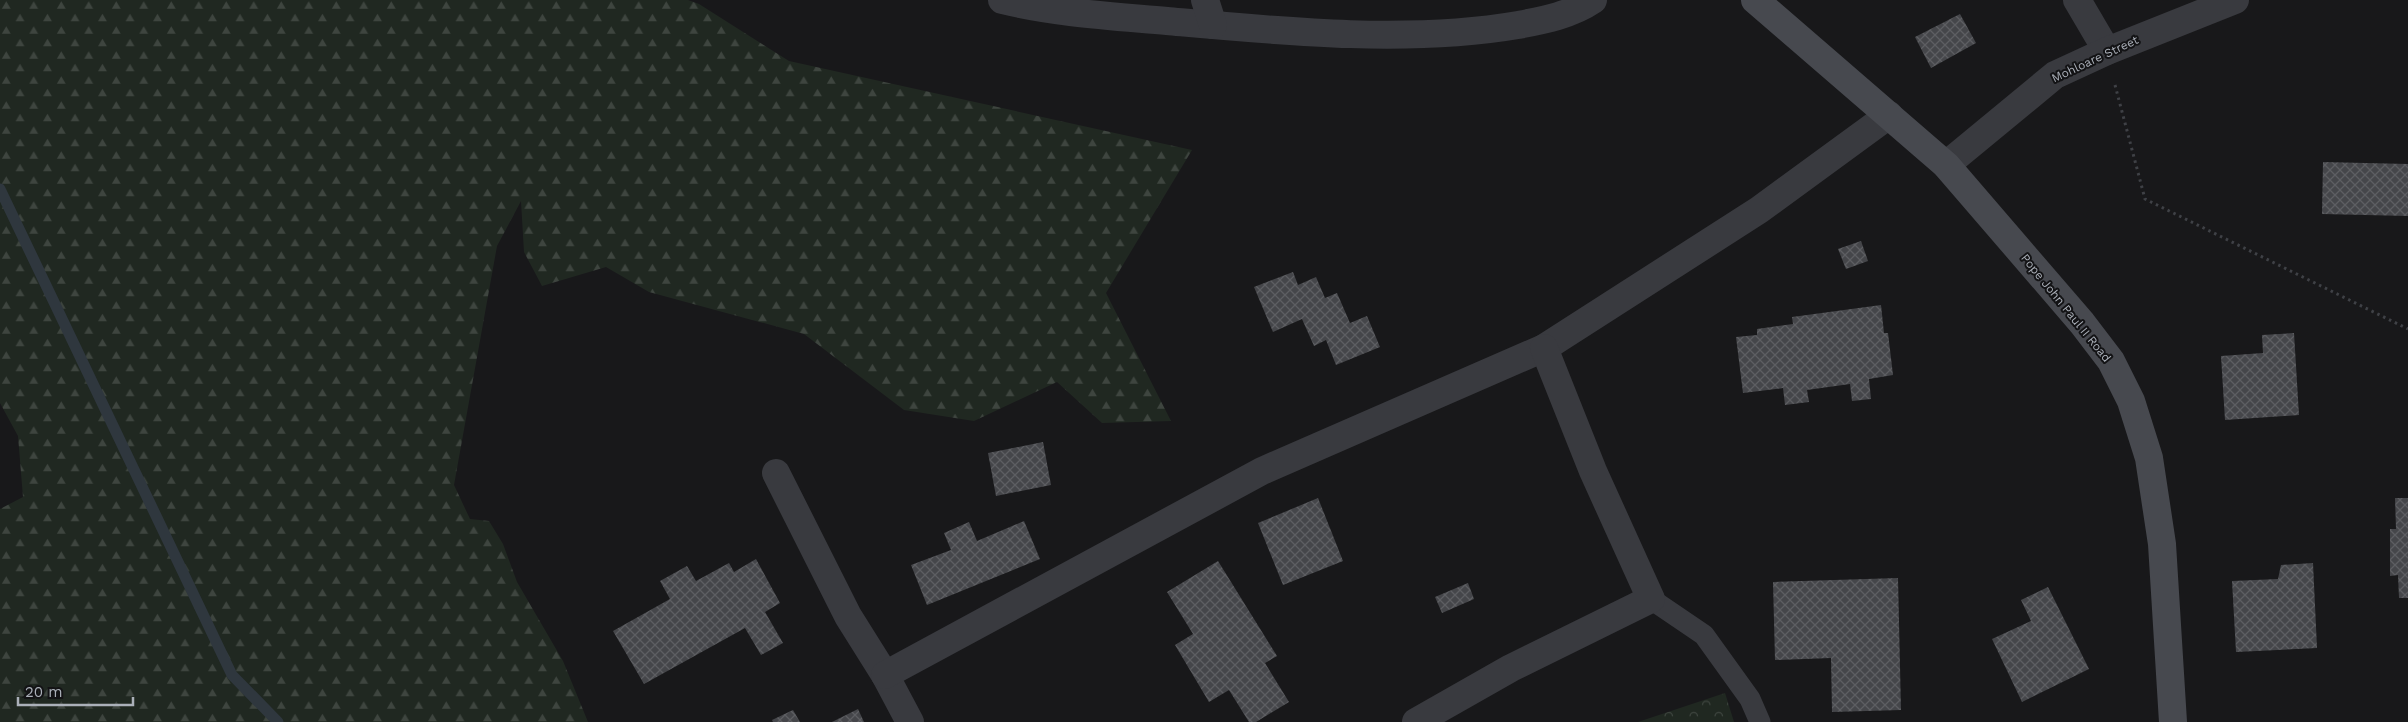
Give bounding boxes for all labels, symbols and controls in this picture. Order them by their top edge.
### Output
street label: Mohloare Street [2049,33,2141,85]
street label: Pope John Paul II Road [2018,251,2114,365]
scale bar [18,674,132,706]
text: 20 m [25,683,63,701]

